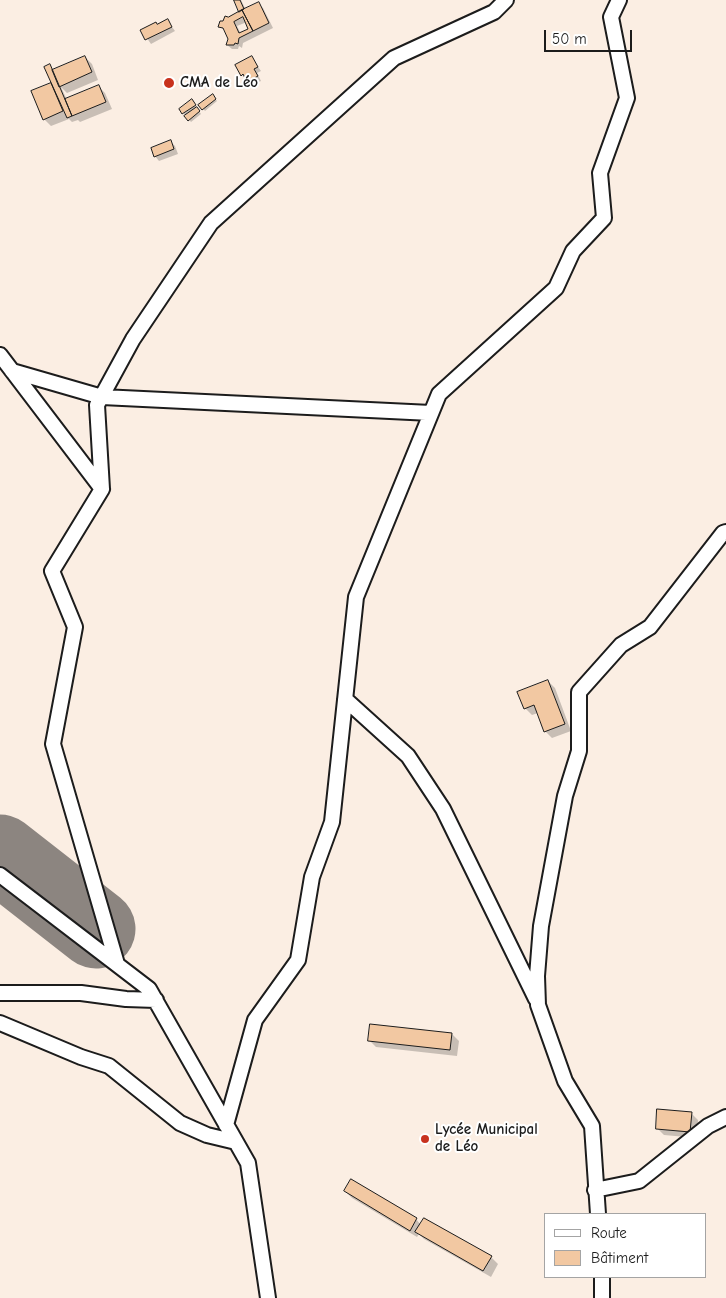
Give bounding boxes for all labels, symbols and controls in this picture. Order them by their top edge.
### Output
scale bar [546,20,634,52]
text: 50 m [552,30,587,48]
place label: CMA de Léo [180,74,258,92]
marker: CMA de Léo [162,76,176,90]
place label: Lycée Municipal de Léo [435,1121,538,1156]
marker: Lycée Municipal de Léo [419,1133,431,1145]
legend [544,1213,706,1278]
text: Route [591,1224,627,1242]
text: Bâtiment [591,1249,648,1267]

